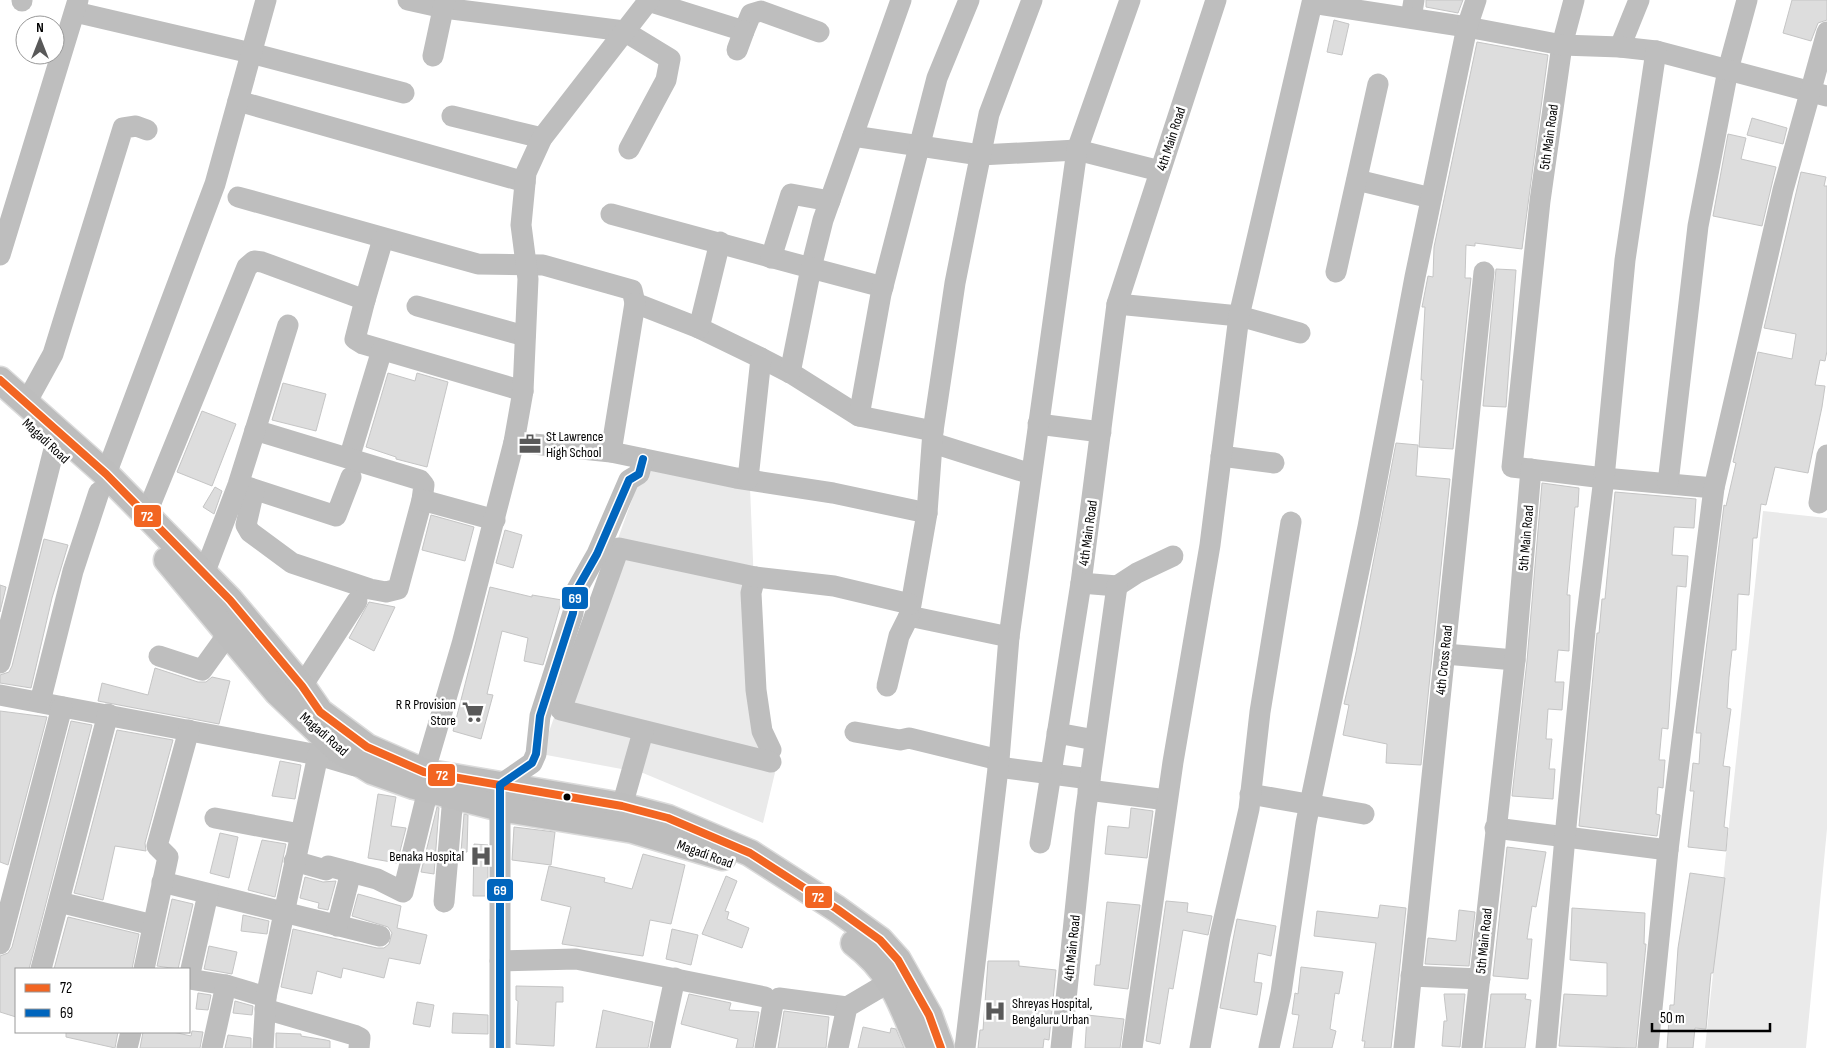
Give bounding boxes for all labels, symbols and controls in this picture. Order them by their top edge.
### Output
north arrow [15,15,65,65]
text: N [36,19,44,36]
street label: 5th Main Road [1536,103,1562,171]
street label: 4th Main Road [1153,105,1189,173]
street label: Magadi Road [19,415,73,467]
place label: St Lawrence High School [546,428,603,461]
office icon: St Lawrence High School [517,431,543,457]
street label: 4th Main Road [1075,499,1101,567]
line badge: 72 [133,504,162,528]
street label: 5th Main Road [1515,504,1537,572]
text: 72 [141,508,153,525]
line badge: 69 [561,586,589,610]
text: 69 [568,590,582,607]
street label: 4th Cross Road [1432,624,1456,696]
place label: R R Provision Store [396,696,456,729]
supermarket icon: R R Provision Store [460,699,486,725]
street label: Magadi Road [296,708,352,760]
line badge: 72 [427,763,456,787]
text: 72 [436,767,448,784]
unlabelled marker [562,792,572,802]
street label: Magadi Road [675,836,736,872]
hospital icon: Benaka Hospital [468,843,494,869]
place label: Benaka Hospital [389,848,464,865]
line badge: 69 [486,878,514,902]
text: 69 [493,882,507,899]
line badge: 72 [804,885,833,909]
text: 72 [812,889,824,906]
street label: 5th Main Road [1472,907,1496,975]
street label: 4th Main Road [1060,914,1084,982]
legend [15,968,190,1033]
text: 72 [60,979,72,998]
place label: Shreyas Hospital, Bengaluru Urban [1012,995,1093,1028]
hospital icon: Shreyas Hospital, Bengaluru Urban [982,998,1008,1024]
scale bar [1652,1000,1770,1032]
text: 69 [60,1004,73,1023]
text: 50 m [1660,1009,1685,1028]

